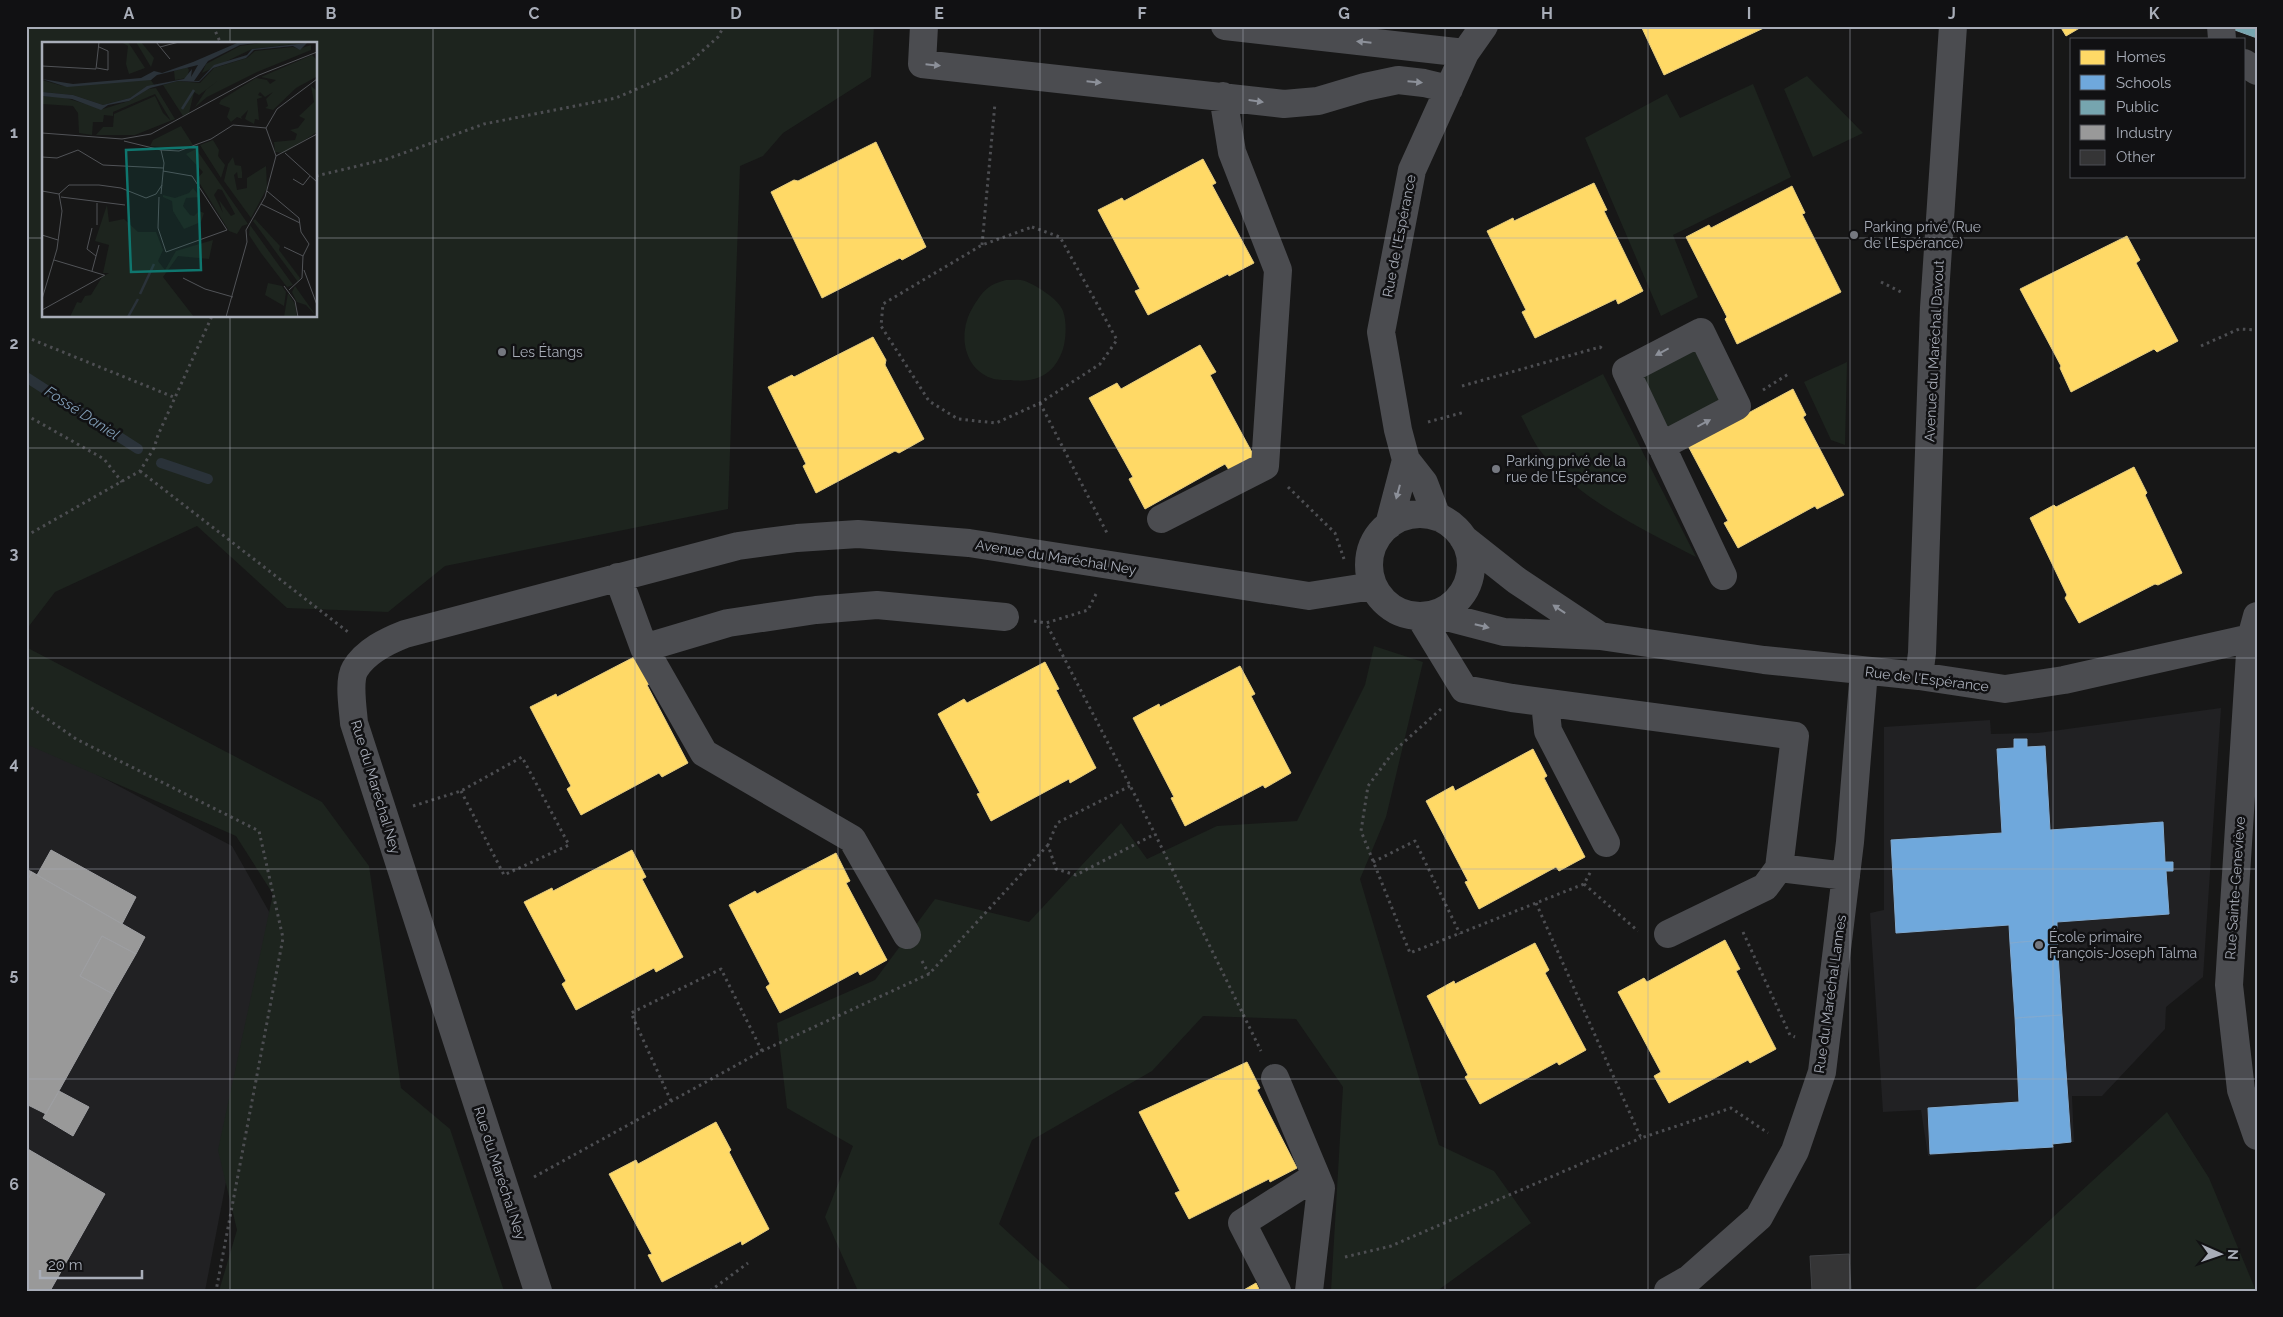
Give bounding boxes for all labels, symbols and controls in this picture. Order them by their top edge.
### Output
text: A [124,4,135,23]
text: B [326,4,337,23]
text: C [529,4,540,23]
text: D [730,4,742,23]
text: E [934,4,944,23]
text: F [1137,4,1147,23]
text: G [1338,4,1350,23]
text: H [1541,4,1553,23]
text: I [1747,4,1751,23]
text: J [1948,4,1956,23]
text: K [2149,4,2160,23]
one-way arrow [1356,38,1372,46]
legend [2070,38,2246,178]
inset map [42,42,318,318]
text: Homes [2116,48,2166,66]
one-way arrow [925,61,941,69]
text: Schools [2116,74,2171,92]
one-way arrow [1087,78,1103,86]
one-way arrow [1407,78,1423,86]
one-way arrow [1248,97,1264,105]
text: Public [2116,98,2159,116]
text: 1 [10,123,18,142]
text: Industry [2116,124,2172,142]
text: Other [2116,148,2156,166]
street label: Rue de l'Espérance [1379,173,1419,299]
place label: Parking privé (Rue de l'Espérance) [1864,219,1981,251]
marker: Parking privé (Rue de l'Espérance) [1848,229,1860,241]
street label: Avenue du Maréchal Davout [1921,259,1947,442]
text: 2 [9,334,19,353]
place label: Les Étangs [512,343,583,360]
marker: Les Étangs [496,346,508,358]
one-way arrow [1655,348,1670,356]
water label: Fossé Daniel [41,382,123,444]
one-way arrow [1697,419,1712,427]
place label: Parking privé de la rue de l'Espérance [1506,453,1627,485]
marker: Parking privé de la rue de l'Espérance [1490,463,1502,475]
one-way arrow [1394,485,1402,500]
street label: Avenue du Maréchal Ney [974,536,1138,578]
text: 3 [10,544,19,563]
one-way arrow [1553,604,1566,614]
one-way arrow [1475,622,1490,630]
street label: Rue de l'Espérance [1864,663,1990,695]
street label: Rue du Maréchal Ney [348,718,404,856]
text: 4 [9,754,19,773]
street label: Rue Sainte-Geneviève [2222,816,2248,960]
street label: Rue du Maréchal Lannes [1811,913,1849,1074]
place label: École primaire François-Joseph Talma [2049,928,2197,961]
marker: École primaire François-Joseph Talma [2033,939,2045,951]
text: 5 [10,965,19,984]
street label: Rue du Maréchal Ney [471,1104,529,1242]
text: 6 [9,1175,19,1194]
north arrow [2196,1230,2246,1280]
scale bar [40,1247,142,1279]
text: N [2225,1249,2241,1260]
text: 20 m [48,1256,83,1274]

